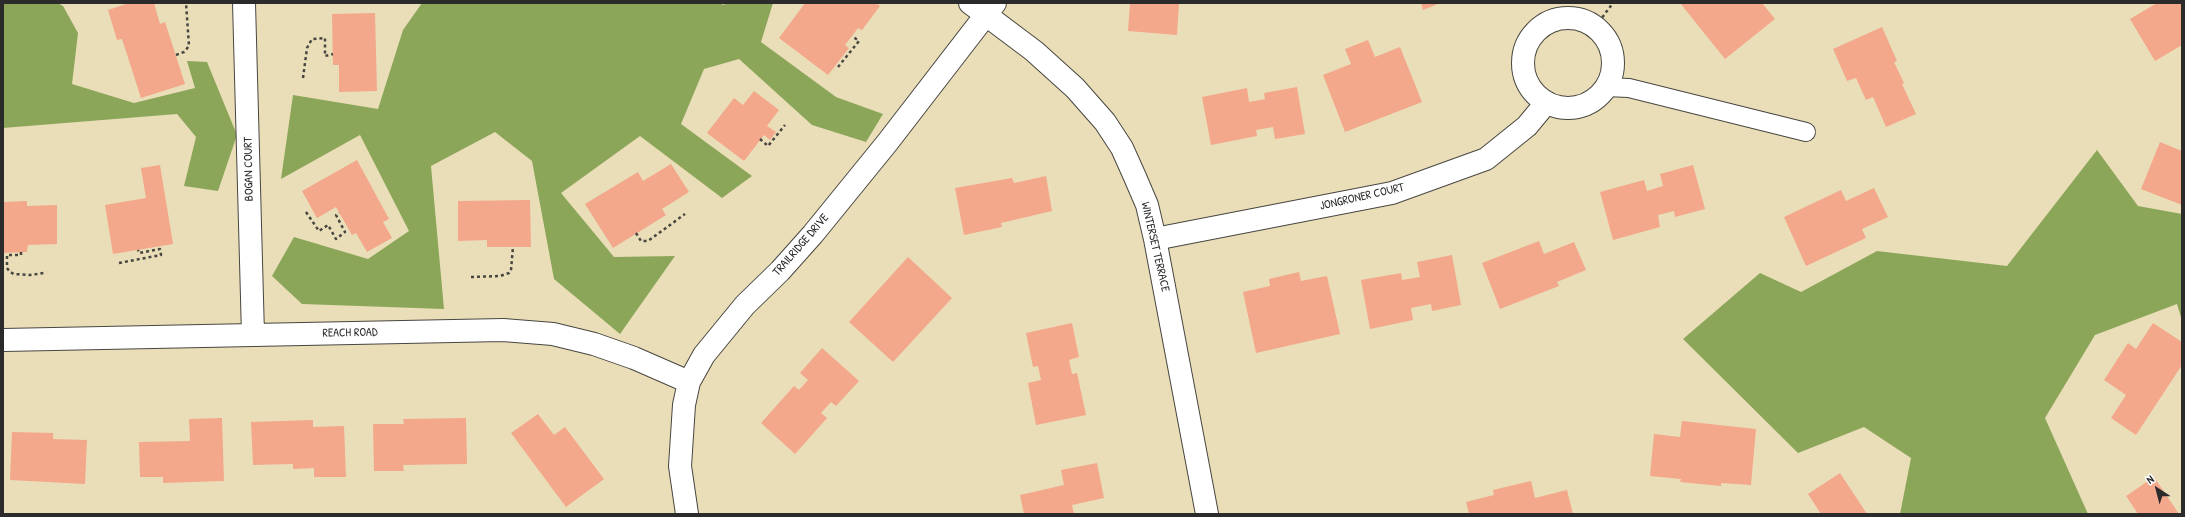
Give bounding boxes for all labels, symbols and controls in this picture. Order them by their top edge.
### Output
street label: BOGAN COURT [241,137,257,201]
street label: JONGRONER COURT [1318,180,1406,214]
street label: WINTERSET TERRACE [1138,201,1172,293]
street label: TRAILRIDGE DRIVE [770,211,832,279]
street label: REACH ROAD [322,325,378,341]
north arrow [2137,469,2177,509]
text: N [2143,472,2156,487]

